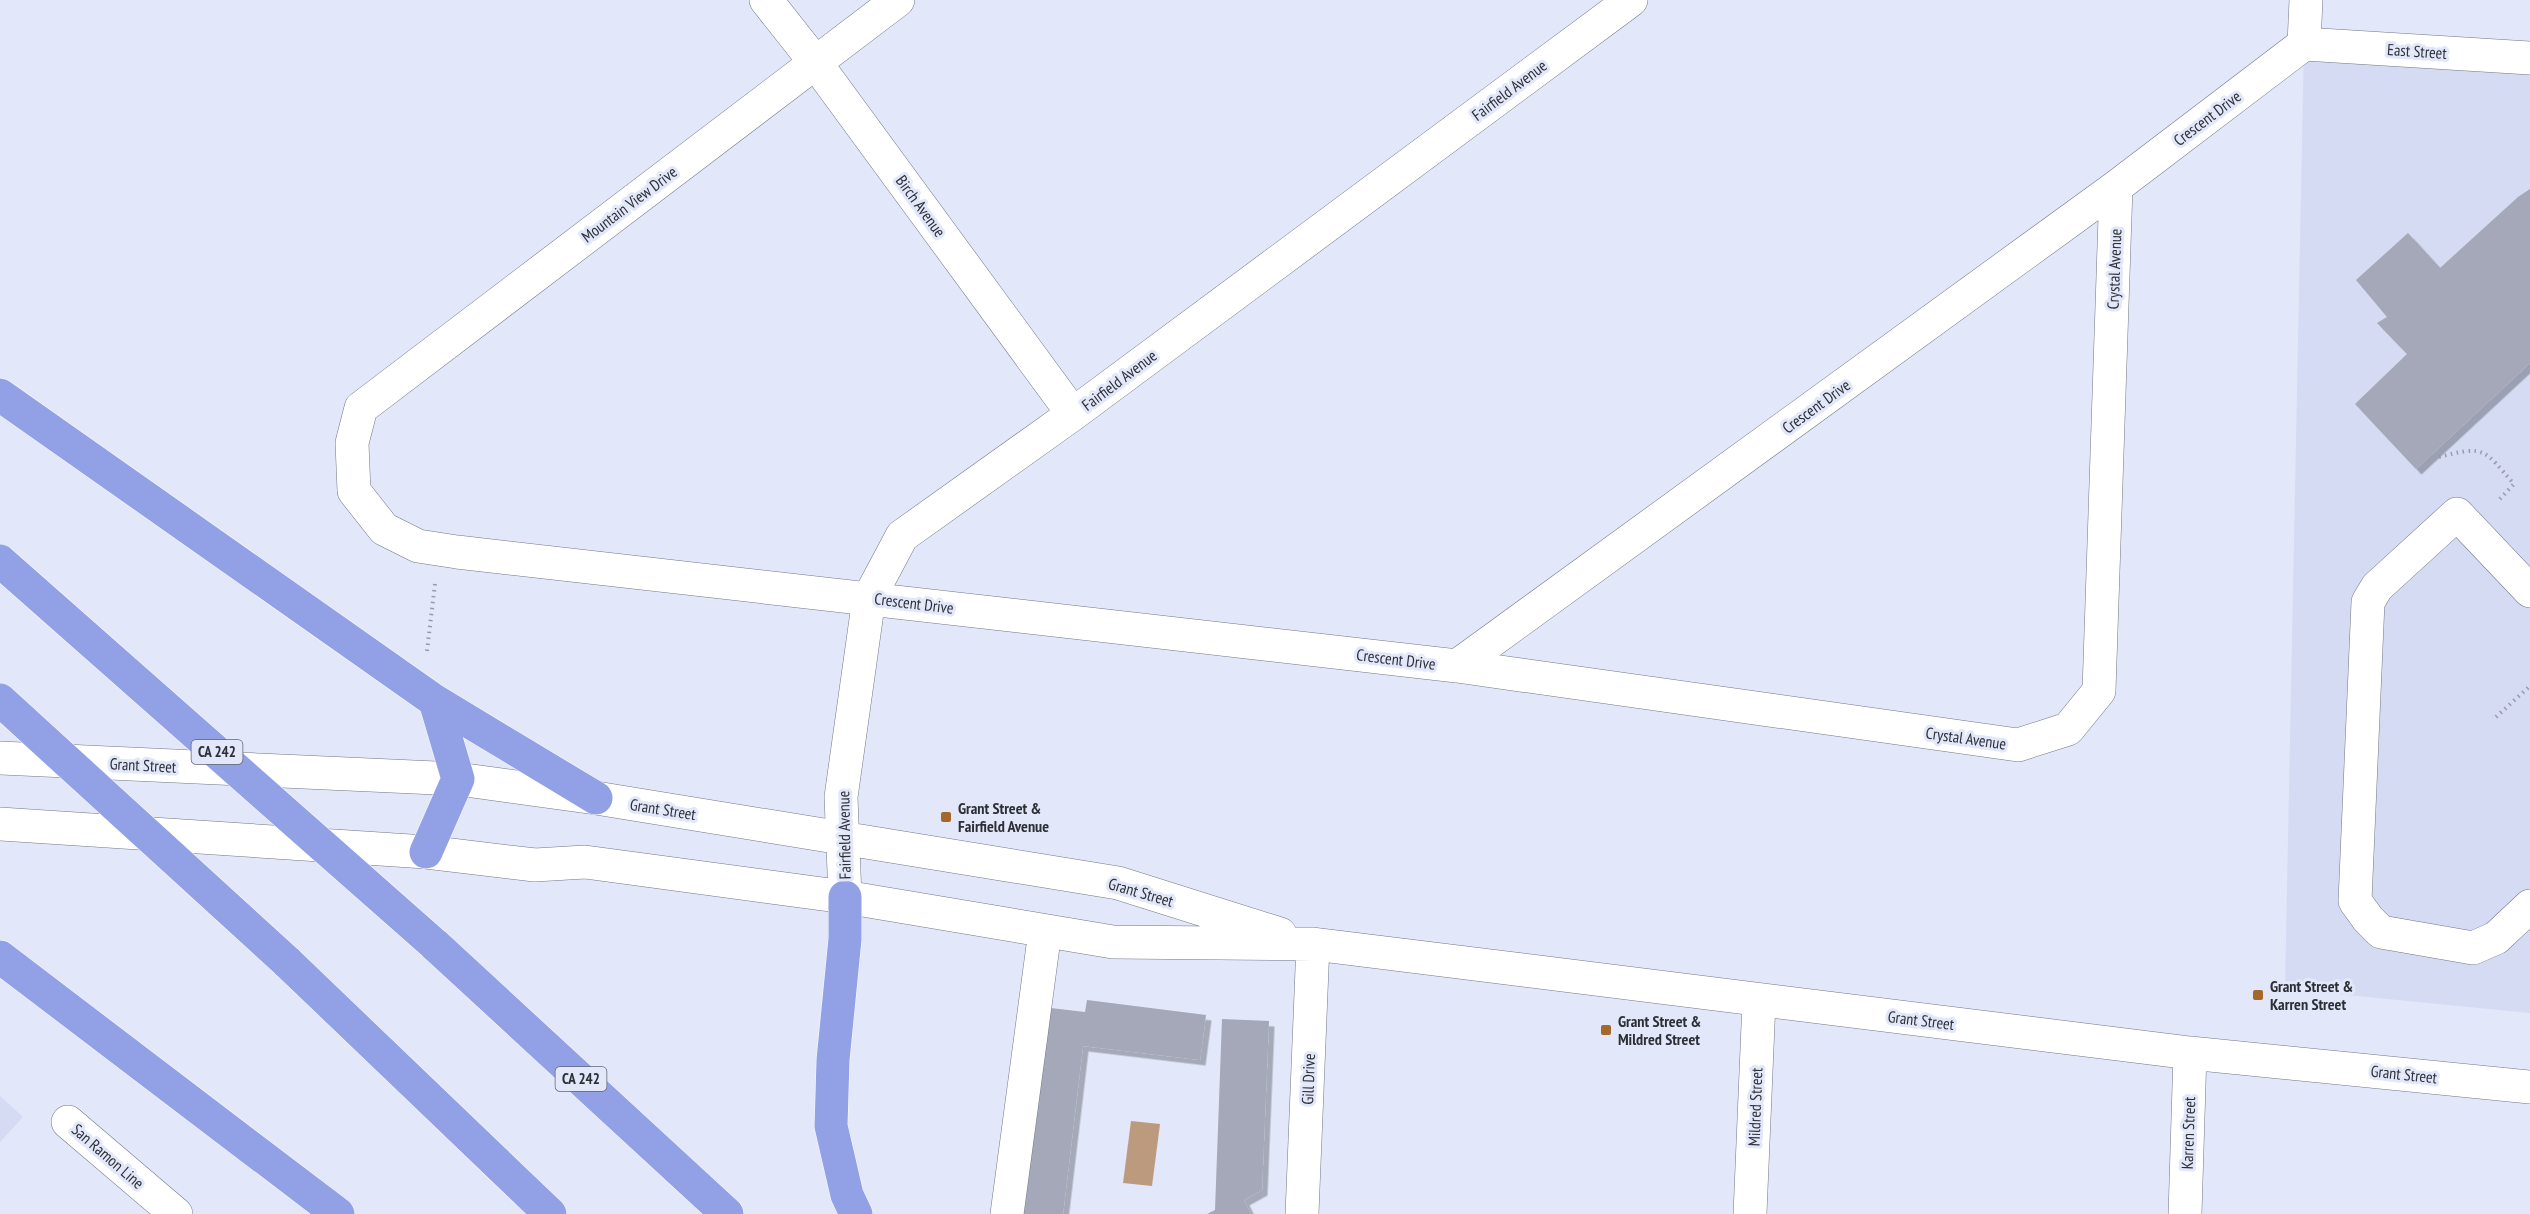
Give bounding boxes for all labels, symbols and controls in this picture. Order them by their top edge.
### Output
street label: East Street [2387,39,2448,63]
street label: Fairfield Avenue [1468,55,1550,125]
street label: Crescent Drive [2169,86,2245,150]
street label: Mountain View Drive [577,162,681,246]
street label: Birch Avenue [892,171,950,241]
street label: Crystal Avenue [2103,228,2125,310]
street label: Fairfield Avenue [1078,345,1160,415]
street label: Crescent Drive [1778,375,1854,437]
street label: Crescent Drive [873,588,955,618]
street label: Crescent Drive [1355,644,1437,674]
street label: Crystal Avenue [1925,722,2007,754]
road number: CA 242 [192,740,242,764]
street label: Grant Street [109,753,177,777]
street label: Fairfield Avenue [833,791,855,879]
street label: Grant Street [629,794,698,824]
place label: Grant Street & Fairfield Avenue [958,798,1049,836]
marker: Grant Street & Fairfield Avenue [939,810,953,824]
street label: Grant Street [1106,873,1176,911]
place label: Grant Street & Karren Street [2270,976,2353,1014]
marker: Grant Street & Karren Street [2251,988,2265,1002]
street label: Grant Street [1887,1006,1956,1034]
place label: Grant Street & Mildred Street [1618,1011,1701,1049]
marker: Grant Street & Mildred Street [1599,1023,1613,1037]
street label: Gill Drive [1297,1053,1319,1105]
street label: Grant Street [2370,1061,2439,1087]
road number: CA 242 [556,1067,606,1091]
street label: Mildred Street [1744,1067,1766,1147]
street label: Karren Street [2177,1096,2199,1170]
street label: San Ramon Line [68,1119,148,1193]

